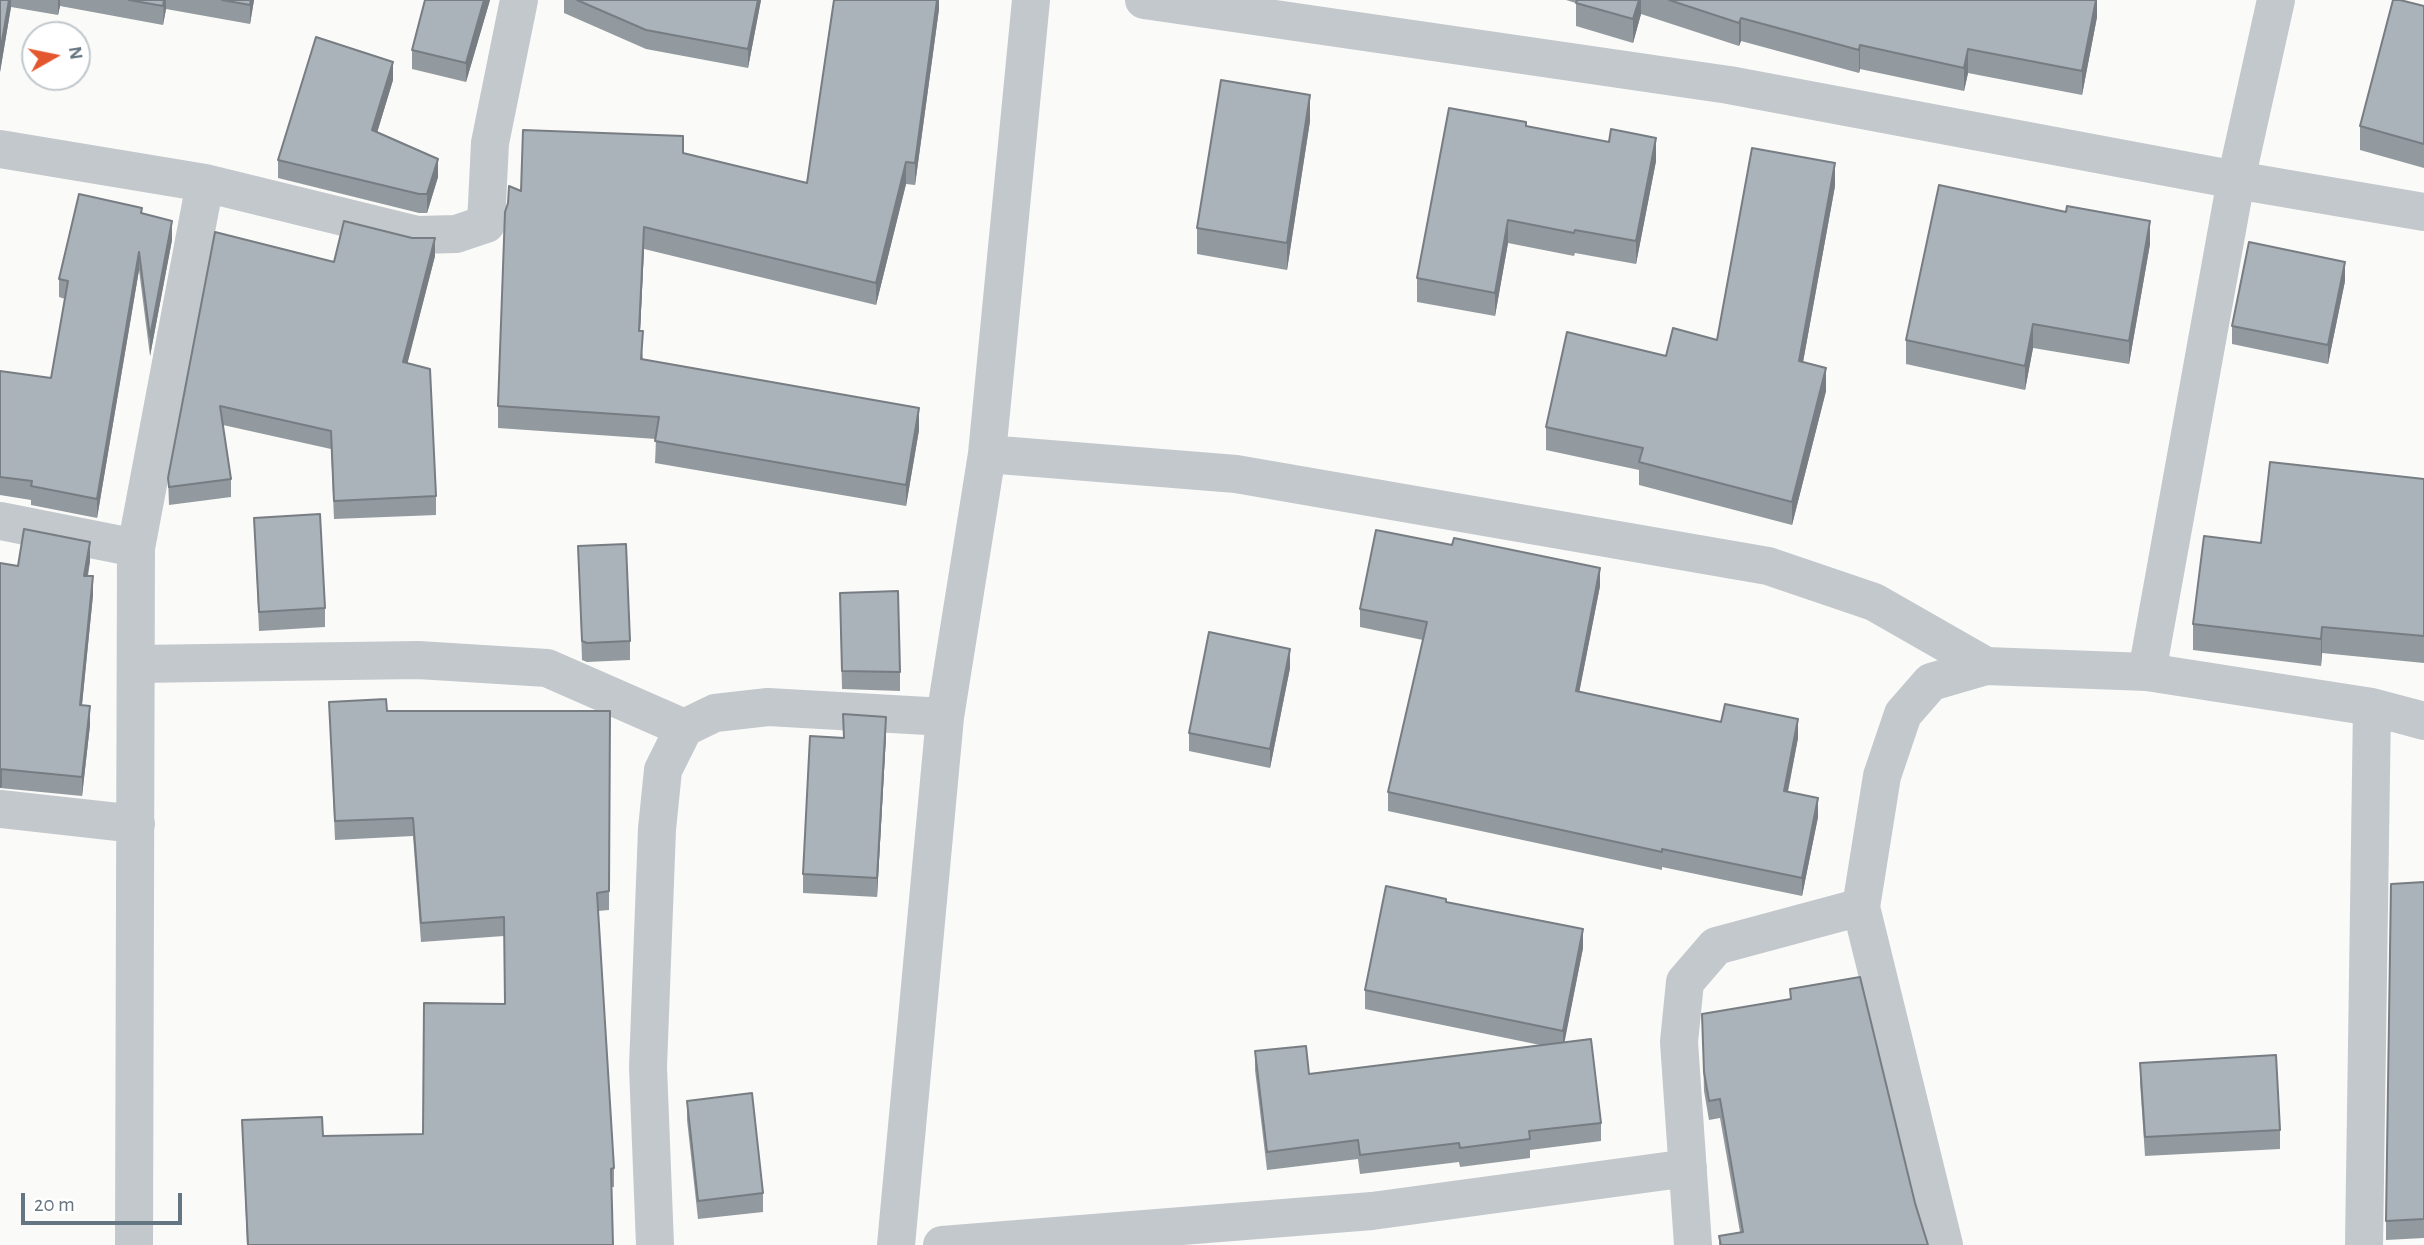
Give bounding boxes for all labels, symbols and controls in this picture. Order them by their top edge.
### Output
north arrow [21,21,91,91]
text: N [65,45,86,61]
scale bar [24,1178,186,1222]
text: 20 m [34,1194,75,1215]

